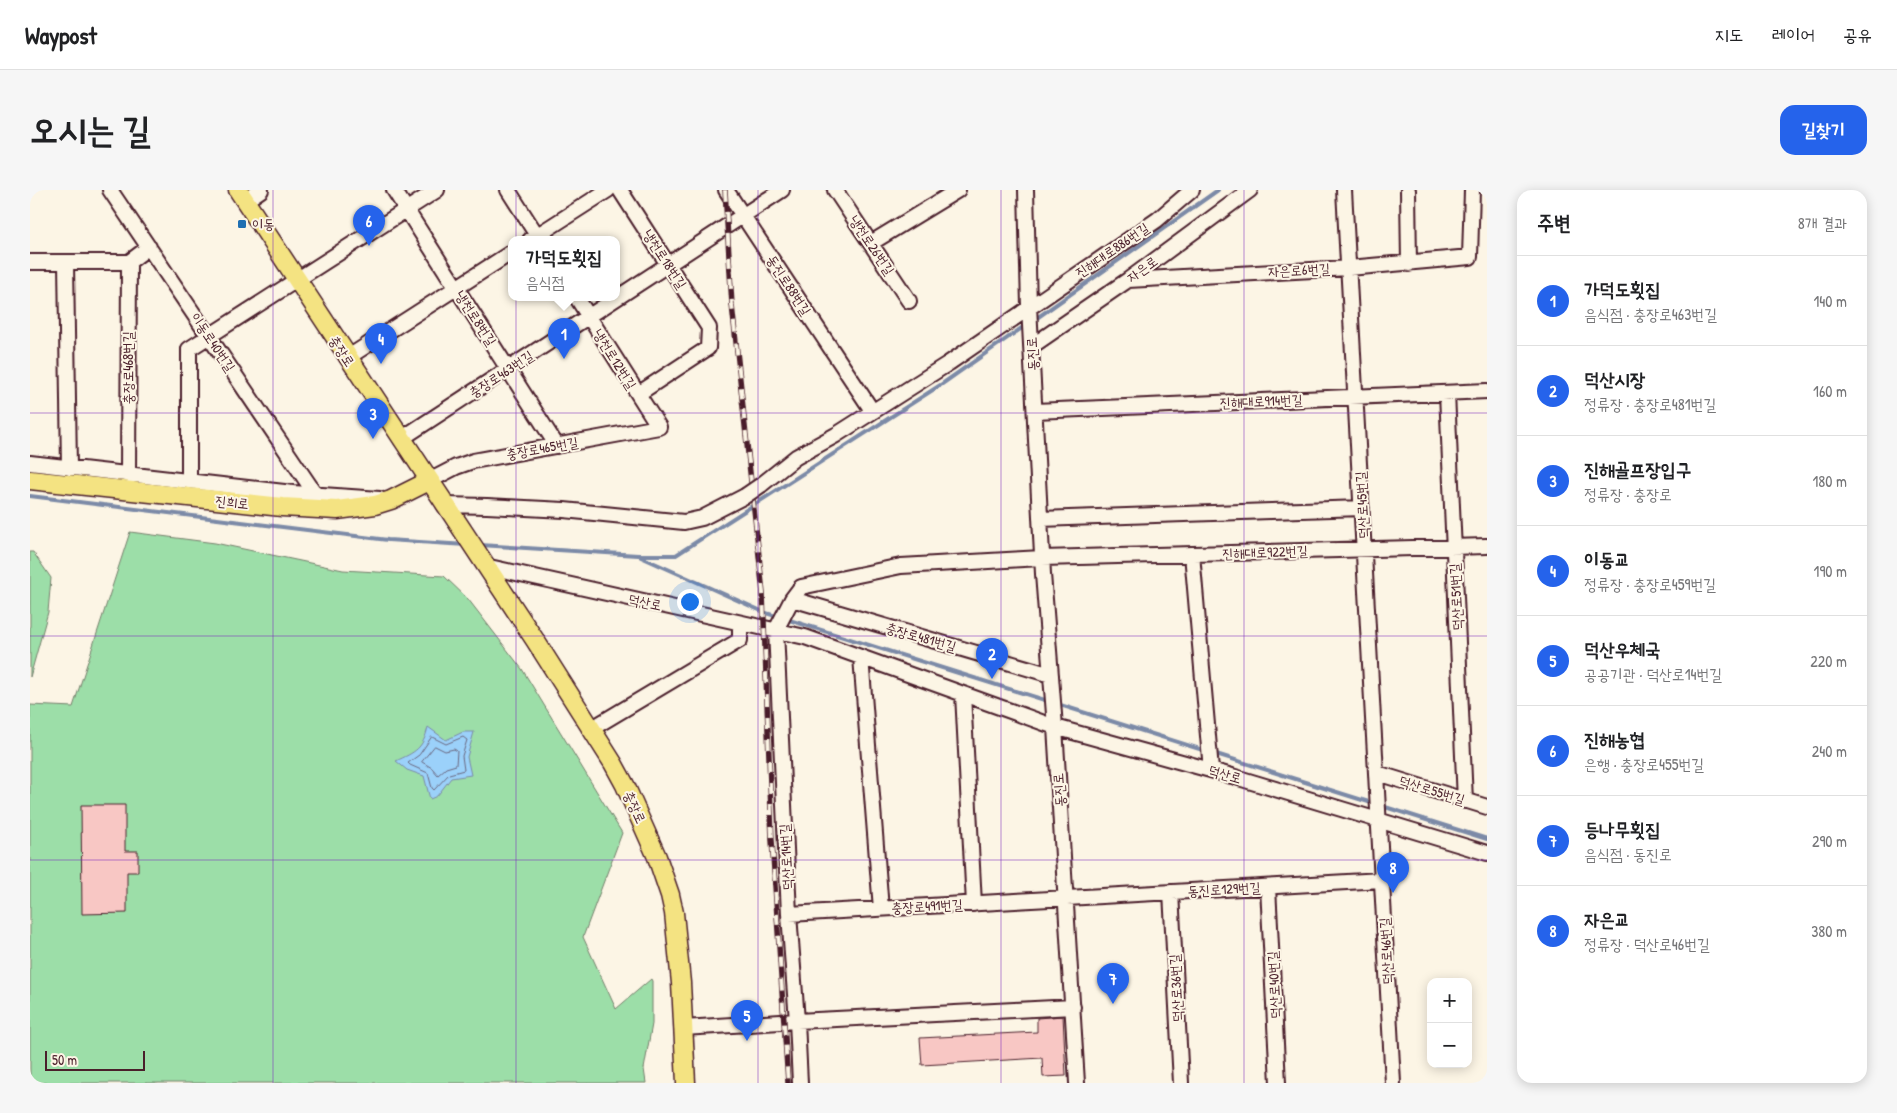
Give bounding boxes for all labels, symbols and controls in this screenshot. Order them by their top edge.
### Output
text: Waypost [25,19,97,51]
text: 지도 [1715,22,1744,47]
text: 레이어 [1772,22,1815,47]
text: 공유 [1843,22,1872,47]
button: 길찾기 [1780,105,1867,155]
text: 오시는 길 [30,106,151,153]
pin: 6 [353,205,385,246]
text: 주변 [1537,208,1571,237]
street label: 냉천로26번길 [845,211,900,279]
text: 8개 결과 [1798,212,1847,234]
place label: 이동 [252,214,275,233]
street label: 진해대로886번길 [1071,217,1153,281]
marker: 이동 [236,218,248,230]
street label: 냉천로18번길 [639,225,692,293]
popup [508,236,620,301]
text: 가덕도횟집 [526,244,602,270]
street label: 동진로88번길 [763,251,816,319]
street label: 자은로 [1122,251,1161,286]
street label: 자은로6번길 [1268,258,1331,281]
text: 음식점 [526,271,564,293]
text: 가덕도횟집 [1584,276,1660,302]
street label: 냉천로8번길 [451,286,502,350]
text: 1 [1550,290,1556,312]
text: 140 m [1813,290,1847,312]
text: 음식점 · 충장로463번길 [1584,303,1717,325]
street label: 이동로40번길 [187,308,241,376]
pin: 1 [548,318,580,359]
pin: 4 [365,323,397,364]
street label: 냉천로12번길 [589,325,642,393]
street label: 충장로468번길 [118,331,137,405]
street label: 충장로 [325,331,360,370]
street label: 동진로 [1021,337,1042,371]
street label: 충장로463번길 [465,345,537,402]
text: 덕산시장 [1584,366,1645,392]
text: 2 [1549,380,1557,402]
text: 160 m [1813,380,1847,402]
street label: 진해대로914번길 [1219,390,1304,411]
text: 정류장 · 충장로481번길 [1584,393,1716,415]
pin: 3 [357,398,389,439]
street label: 충장로465번길 [504,432,580,463]
text: 진해골프장입구 [1584,456,1691,482]
street label: 덕산로45번길 [1350,470,1373,539]
text: 3 [1549,470,1557,492]
text: 180 m [1813,470,1847,492]
text: 정류장 · 충장로 [1584,483,1672,505]
street label: 진희로 [214,490,250,513]
street label: 진해대로922번길 [1222,540,1309,562]
text: 이동교 [1584,546,1630,572]
text: 4 [1550,560,1556,582]
text: 190 m [1814,560,1847,582]
street label: 덕산로51번길 [1444,562,1467,631]
text: 정류장 · 충장로459번길 [1584,573,1716,595]
street label: 덕산로 [627,589,664,614]
your location [677,589,703,615]
street label: 충장로481번길 [884,617,959,656]
text: 덕산우체국 [1584,636,1660,662]
pin: 2 [976,638,1008,679]
text: 5 [1550,650,1556,672]
text: 220 m [1810,650,1847,672]
text: 공공기관 · 덕산로14번길 [1584,663,1722,685]
text: 진해농협 [1584,726,1645,752]
text: 6 [1550,740,1556,762]
text: 240 m [1812,740,1847,762]
text: 은행 · 충장로455번길 [1584,753,1704,775]
street label: 덕산로 [1206,760,1244,787]
street label: 덕산로55번길 [1397,770,1468,809]
street label: 동진로 [1048,773,1069,808]
street label: 충장로 [620,787,651,826]
text: 등나무횟집 [1584,816,1660,842]
street label: 덕산로14번길 [774,823,797,891]
text: 7 [1549,830,1557,852]
text: 290 m [1812,830,1847,852]
text: 음식점 · 동진로 [1584,843,1672,865]
pin: 8 [1377,852,1409,893]
street label: 동진로129번길 [1187,877,1262,900]
street label: 충장로491번길 [891,894,964,917]
text: 자은교 [1584,906,1630,932]
street label: 덕산로46번길 [1374,916,1397,985]
text: 8 [1550,920,1556,942]
text: 380 m [1811,920,1847,942]
text: 정류장 · 덕산로46번길 [1584,933,1710,955]
street label: 덕산로40번길 [1262,950,1285,1019]
street label: 덕산로36번길 [1164,953,1187,1023]
pin: 7 [1097,963,1129,1004]
map controls [1427,978,1472,1068]
button: + [1427,978,1472,1023]
pin: 5 [731,1000,763,1041]
button: − [1427,1023,1472,1068]
scale bar [45,1048,145,1071]
text: 50 m [52,1050,77,1069]

